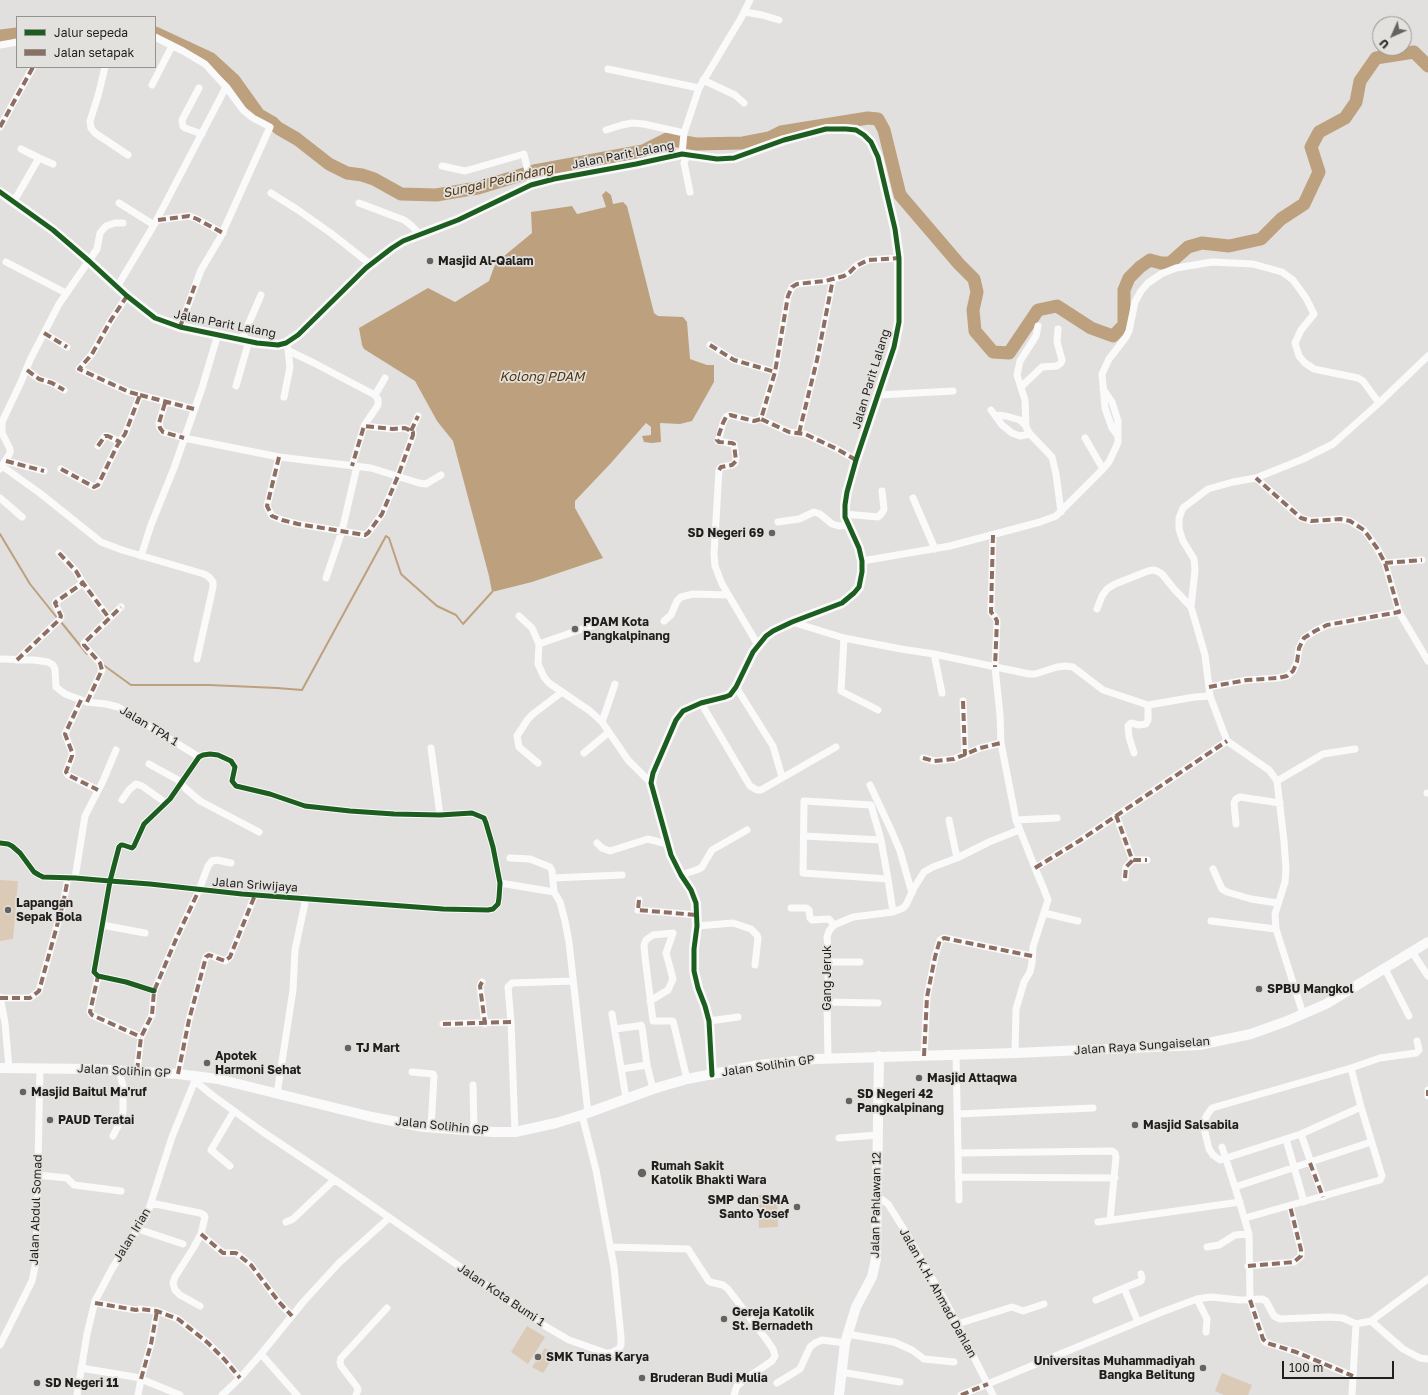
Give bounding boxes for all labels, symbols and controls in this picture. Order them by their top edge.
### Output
legend [16,16,156,68]
north arrow [1372,16,1412,56]
text: Jalur sepeda [54,25,128,40]
text: U [1376,37,1391,52]
text: Jalan setapak [54,45,134,60]
street label: Jalan Parit Lalang [571,138,675,172]
water label: Sungai Pedindang [441,161,555,201]
place label: Masjid Al-Qalam [438,254,534,268]
marker: Masjid Al-Qalam [425,256,435,266]
street label: Jalan Parit Lalang [173,307,277,341]
street label: Jalan Parit Lalang [849,327,893,431]
water label: Kolong PDAM [500,369,584,385]
place label: SD Negeri 69 [688,526,764,540]
marker: SD Negeri 69 [767,528,777,538]
place label: PDAM Kota Pangkalpinang [583,615,670,643]
marker: PDAM Kota Pangkalpinang [570,624,580,634]
street label: Jalan TPA 1 [117,703,181,749]
street label: Jalan Sriwijaya [212,875,298,895]
place label: Lapangan Sepak Bola [16,896,82,924]
marker: Lapangan Sepak Bola [3,905,13,915]
street label: Gang Jeruk [820,945,834,1011]
place label: SPBU Mangkol [1267,982,1354,996]
marker: SPBU Mangkol [1254,984,1264,994]
street label: Jalan Raya Sungaiselan [1074,1034,1210,1058]
place label: TJ Mart [356,1041,400,1055]
marker: TJ Mart [343,1043,353,1053]
place label: Apotek Harmoni Sehat [215,1049,301,1077]
street label: Jalan Solihin GP [721,1052,815,1080]
marker: Apotek Harmoni Sehat [202,1058,212,1068]
street label: Jalan Solihin GP [77,1061,171,1081]
place label: Masjid Attaqwa [927,1071,1017,1085]
marker: Masjid Attaqwa [914,1073,924,1083]
place label: Masjid Baitul Ma'ruf [31,1085,147,1099]
marker: Masjid Baitul Ma'ruf [18,1087,28,1097]
place label: SD Negeri 42 Pangkalpinang [857,1087,944,1115]
marker: SD Negeri 42 Pangkalpinang [844,1096,854,1106]
place label: PAUD Teratai [58,1113,134,1127]
street label: Jalan Solihin GP [395,1114,489,1138]
marker: PAUD Teratai [45,1115,55,1125]
place label: Masjid Salsabila [1143,1118,1239,1132]
marker: Masjid Salsabila [1130,1120,1140,1130]
street label: Jalan Pahlawan 12 [868,1152,884,1258]
street label: Jalan Abdul Somad [27,1154,45,1266]
place label: Rumah Sakit Katolik Bhakti Wara [651,1159,767,1187]
marker: Rumah Sakit Katolik Bhakti Wara [636,1167,648,1179]
place label: SMP dan SMA Santo Yosef [707,1193,789,1221]
marker: SMP dan SMA Santo Yosef [792,1202,802,1212]
street label: Jalan Irian [110,1205,154,1265]
street label: Jalan K.H. Ahmad Dahlan [896,1226,980,1360]
street label: Jalan Kota Bumi 1 [455,1260,547,1330]
place label: Gereja Katolik St. Bernadeth [732,1305,815,1333]
marker: Gereja Katolik St. Bernadeth [719,1314,729,1324]
place label: SMK Tunas Karya [546,1350,649,1364]
marker: SMK Tunas Karya [533,1352,543,1362]
scale bar [1284,1353,1396,1379]
place label: Universitas Muhammadiyah Bangka Belitung [1034,1354,1195,1382]
text: 100 m [1289,1360,1323,1375]
marker: Universitas Muhammadiyah Bangka Belitung [1198,1363,1208,1373]
place label: Bruderan Budi Mulia [650,1371,768,1385]
marker: Bruderan Budi Mulia [637,1373,647,1383]
place label: SD Negeri 11 [45,1376,119,1390]
marker: SD Negeri 11 [32,1378,42,1388]

